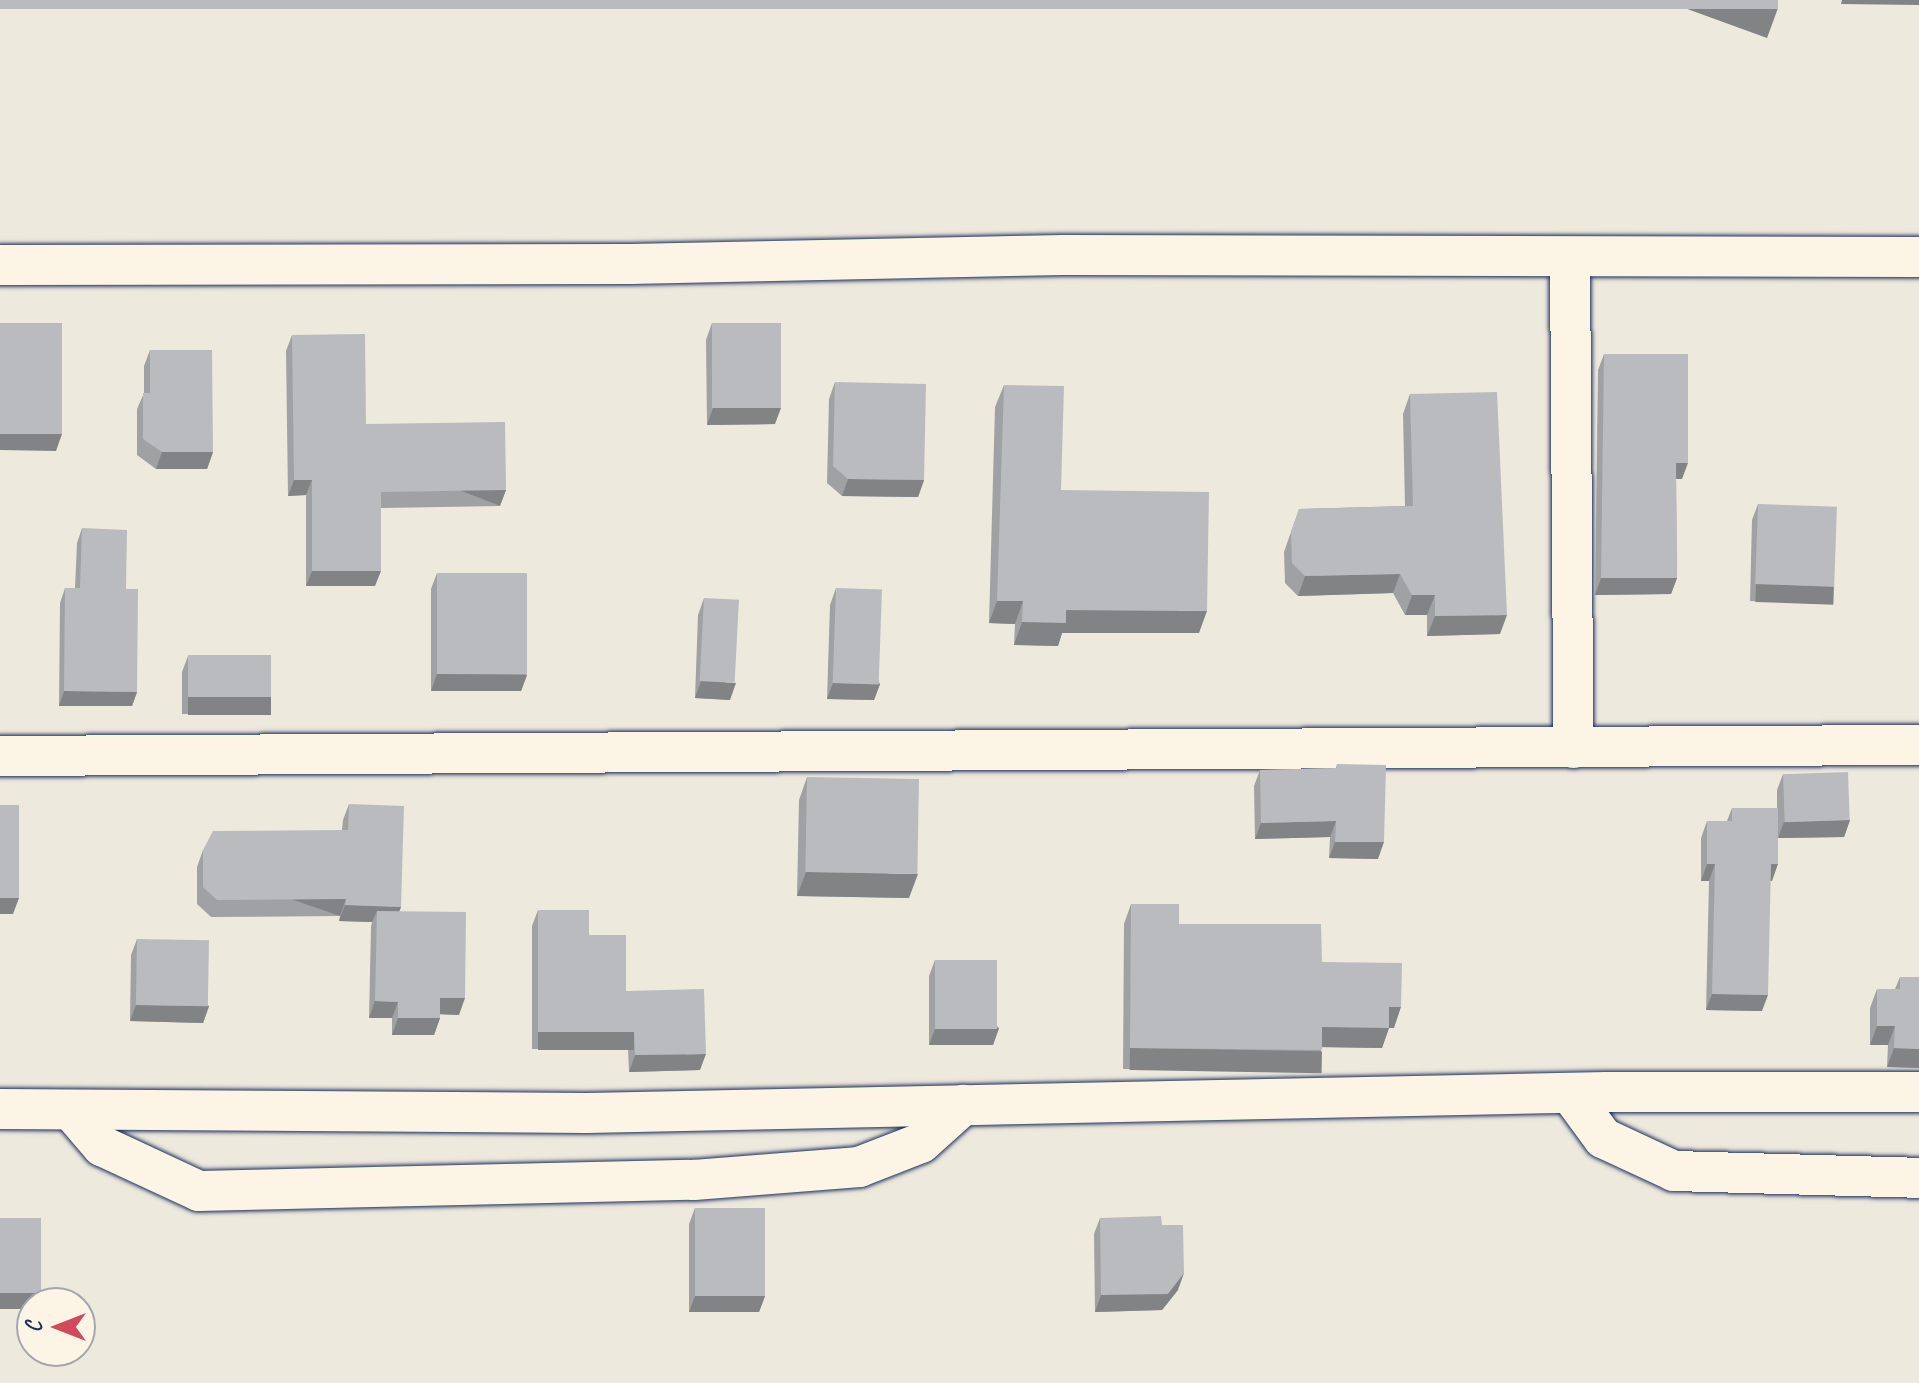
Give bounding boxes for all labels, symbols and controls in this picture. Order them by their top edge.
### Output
north arrow [16,1287,96,1367]
text: С [20,1322,48,1332]

